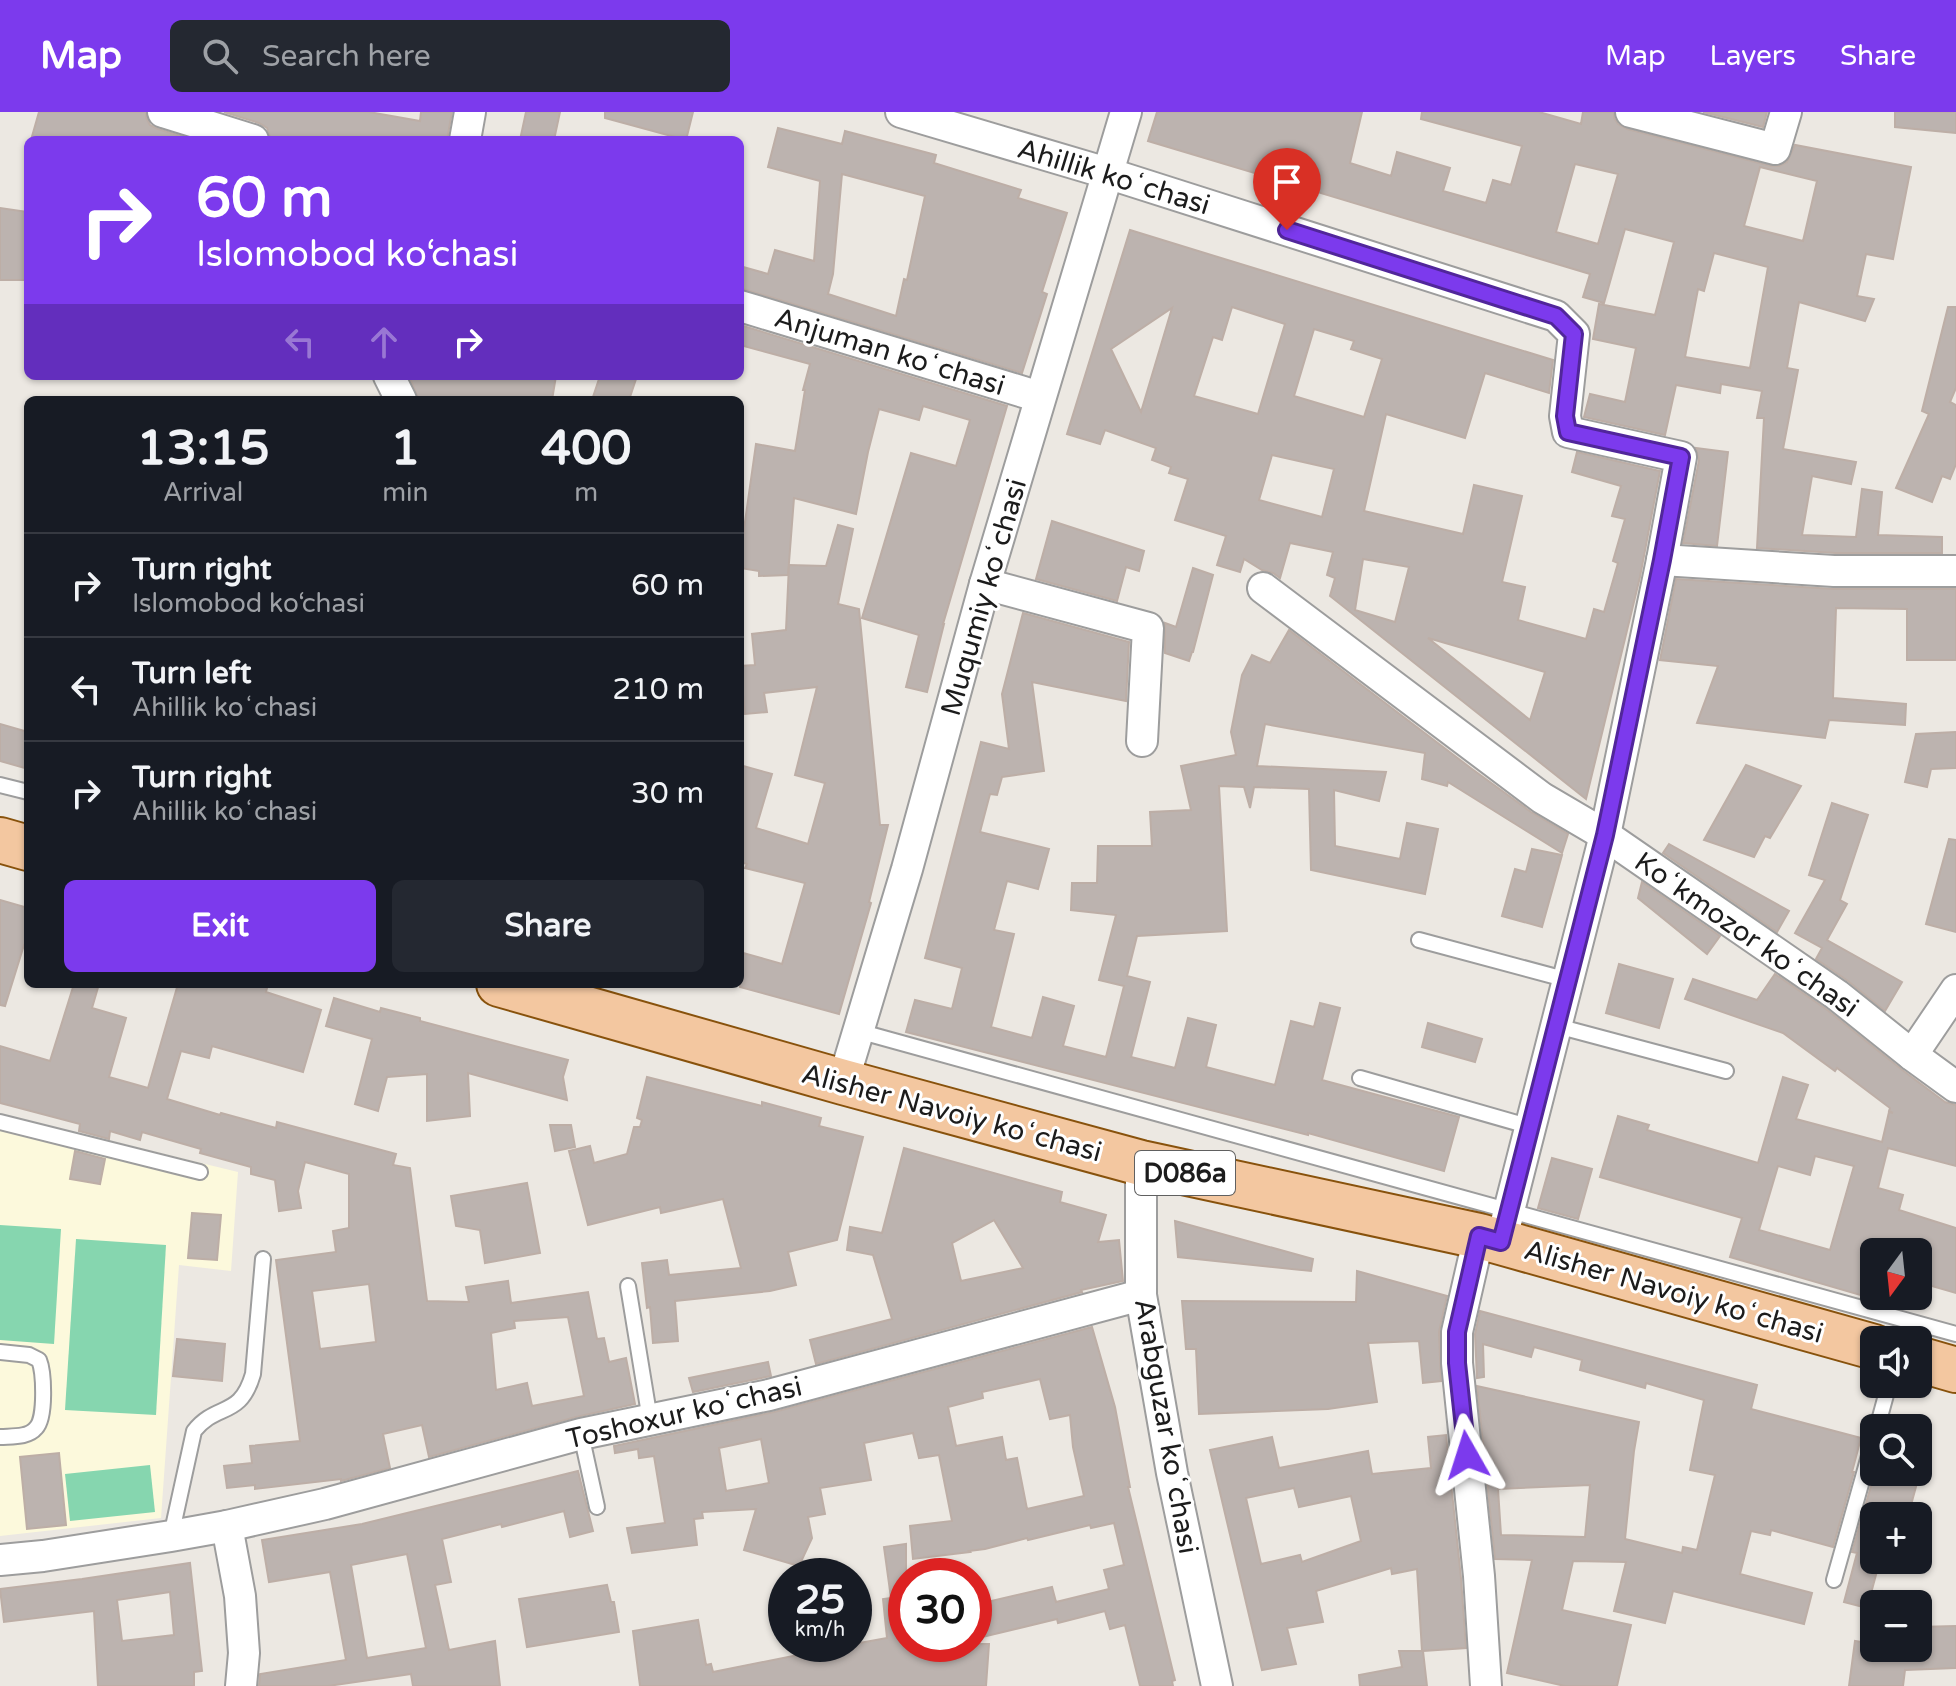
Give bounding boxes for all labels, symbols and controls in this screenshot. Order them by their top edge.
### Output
search box [170,20,730,92]
text: Map [40,33,122,79]
icon: search [198,34,242,78]
text: Search here [262,38,431,75]
text: Map [1605,39,1666,73]
text: Layers [1710,39,1796,73]
text: Share [1840,39,1916,73]
street label: Ahillik koʻchasi [1013,132,1214,222]
pin [1253,148,1321,230]
icon: arrive [1265,160,1309,204]
text: 60 m [196,165,332,232]
icon: right [64,168,168,272]
text: Islomobod ko‘chasi [196,233,519,276]
street label: Anjuman koʻchasi [770,301,1009,403]
icon: left [278,320,322,364]
icon: ahead [362,320,406,364]
icon: right [446,320,490,364]
text: 13:15 [137,420,270,478]
text: 1 [390,420,420,478]
text: 400 [541,420,631,478]
street label: Muqumiy koʻchasi [934,475,1034,720]
text: Arrival [163,477,243,508]
text: min [382,477,428,508]
text: m [574,477,598,508]
text: Turn right [132,551,272,588]
icon: right [64,563,108,607]
text: 60 m [631,567,704,604]
text: Islomobod ko‘chasi [132,588,365,619]
text: Turn left [132,655,251,692]
icon: left [64,667,108,711]
text: 210 m [612,671,704,708]
text: Ahillik koʻchasi [132,692,317,723]
text: Turn right [132,759,272,796]
icon: right [64,771,108,815]
text: 30 m [631,775,704,812]
text: Ahillik koʻchasi [132,796,317,827]
street label: Koʻkmozor koʻchasi [1628,845,1865,1025]
button: Exit [64,880,376,972]
button: Share [392,880,704,972]
street label: Alisher Navoiy koʻchasi [798,1057,1106,1169]
road number: D086a [1135,1151,1235,1195]
street label: Alisher Navoiy koʻchasi [1520,1233,1827,1351]
north arrow [1860,1238,1932,1310]
map controls [1860,1238,1932,1662]
street label: Arabguzar koʻchasi [1127,1296,1205,1556]
button: sound [1860,1326,1932,1398]
street label: Toshoxur koʻchasi [563,1369,805,1457]
position arrow [1425,1413,1509,1497]
button: search [1860,1414,1932,1486]
button: + [1860,1502,1932,1574]
speed limit sign: 30 [888,1558,992,1662]
text: 25 [795,1576,845,1624]
button: − [1860,1590,1932,1662]
text: km/h [795,1618,845,1642]

